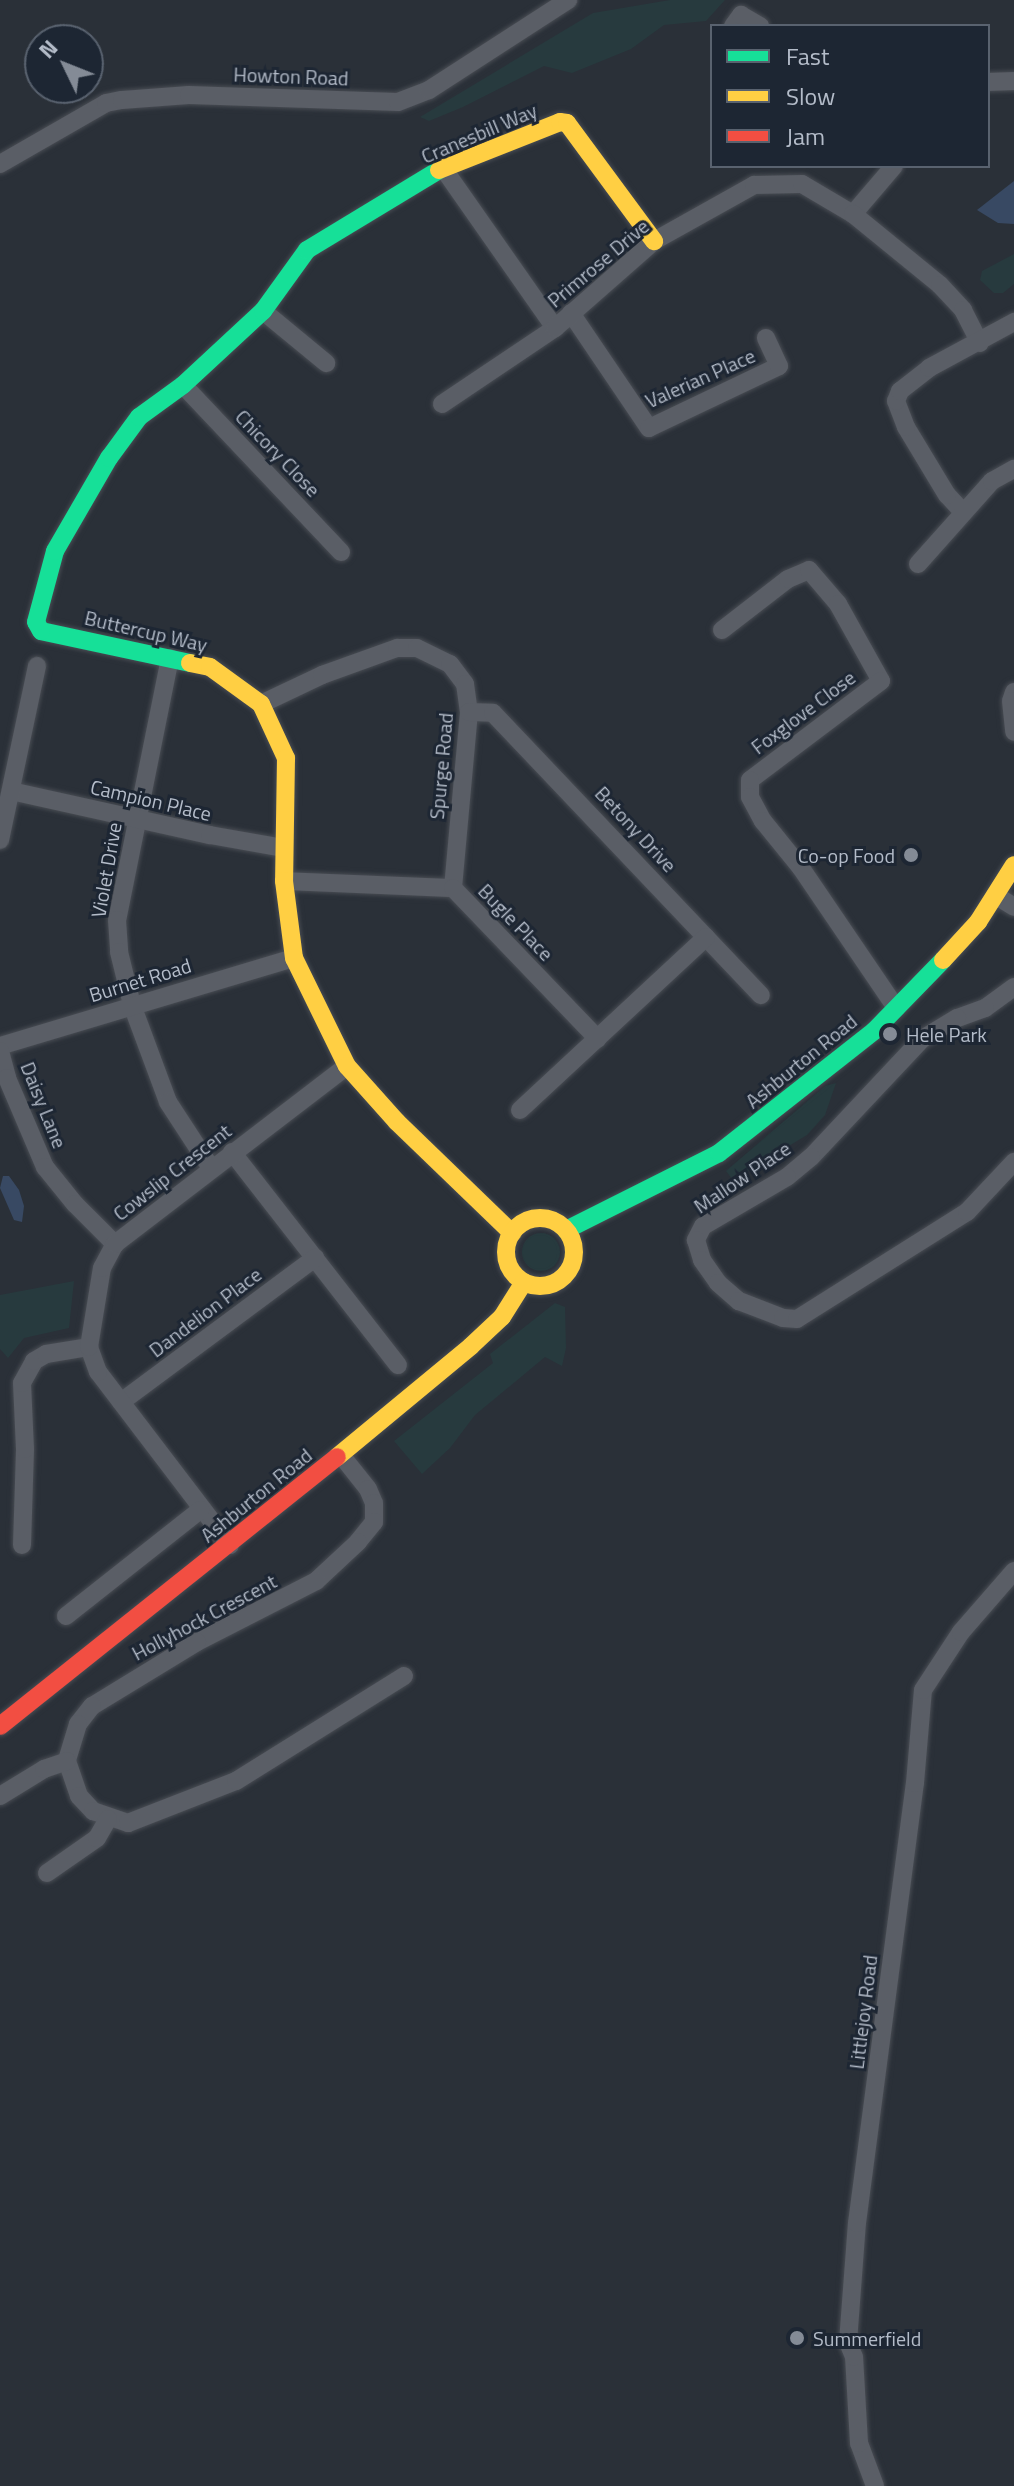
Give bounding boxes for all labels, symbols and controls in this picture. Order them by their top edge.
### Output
north arrow [24,24,104,104]
legend [710,24,990,168]
text: N [30,32,66,66]
text: Fast [786,38,829,74]
street label: Howton Road [233,62,349,90]
text: Slow [786,78,835,114]
street label: Cranesbill Way [418,98,540,168]
text: Jam [786,118,825,154]
street label: Primrose Drive [543,214,653,312]
street label: Valerian Place [641,343,759,413]
street label: Chicory Close [231,405,325,501]
street label: Buttercup Way [82,605,210,657]
street label: Foxglove Close [746,665,860,759]
street label: Spurge Road [424,712,458,820]
street label: Campion Place [88,774,214,826]
street label: Betony Drive [590,781,682,877]
street label: Violet Drive [86,820,126,920]
place label: Co-op Food [798,843,895,867]
marker: Co-op Food [902,846,920,864]
street label: Bugle Place [473,879,559,965]
street label: Burnet Road [86,953,194,1007]
street label: Ashburton Road [741,1009,861,1113]
place label: Hele Park [906,1022,987,1046]
marker: Hele Park [881,1025,899,1043]
street label: Daisy Lane [16,1058,72,1152]
street label: Cowslip Crescent [108,1119,236,1225]
street label: Mallow Place [689,1136,795,1218]
street label: Dandelion Place [144,1262,266,1362]
street label: Ashburton Road [196,1443,316,1547]
street label: Hollyhock Crescent [128,1569,280,1665]
street label: Littlejoy Road [844,1954,882,2070]
place label: Summerfield [813,2326,921,2350]
marker: Summerfield [788,2329,806,2347]

